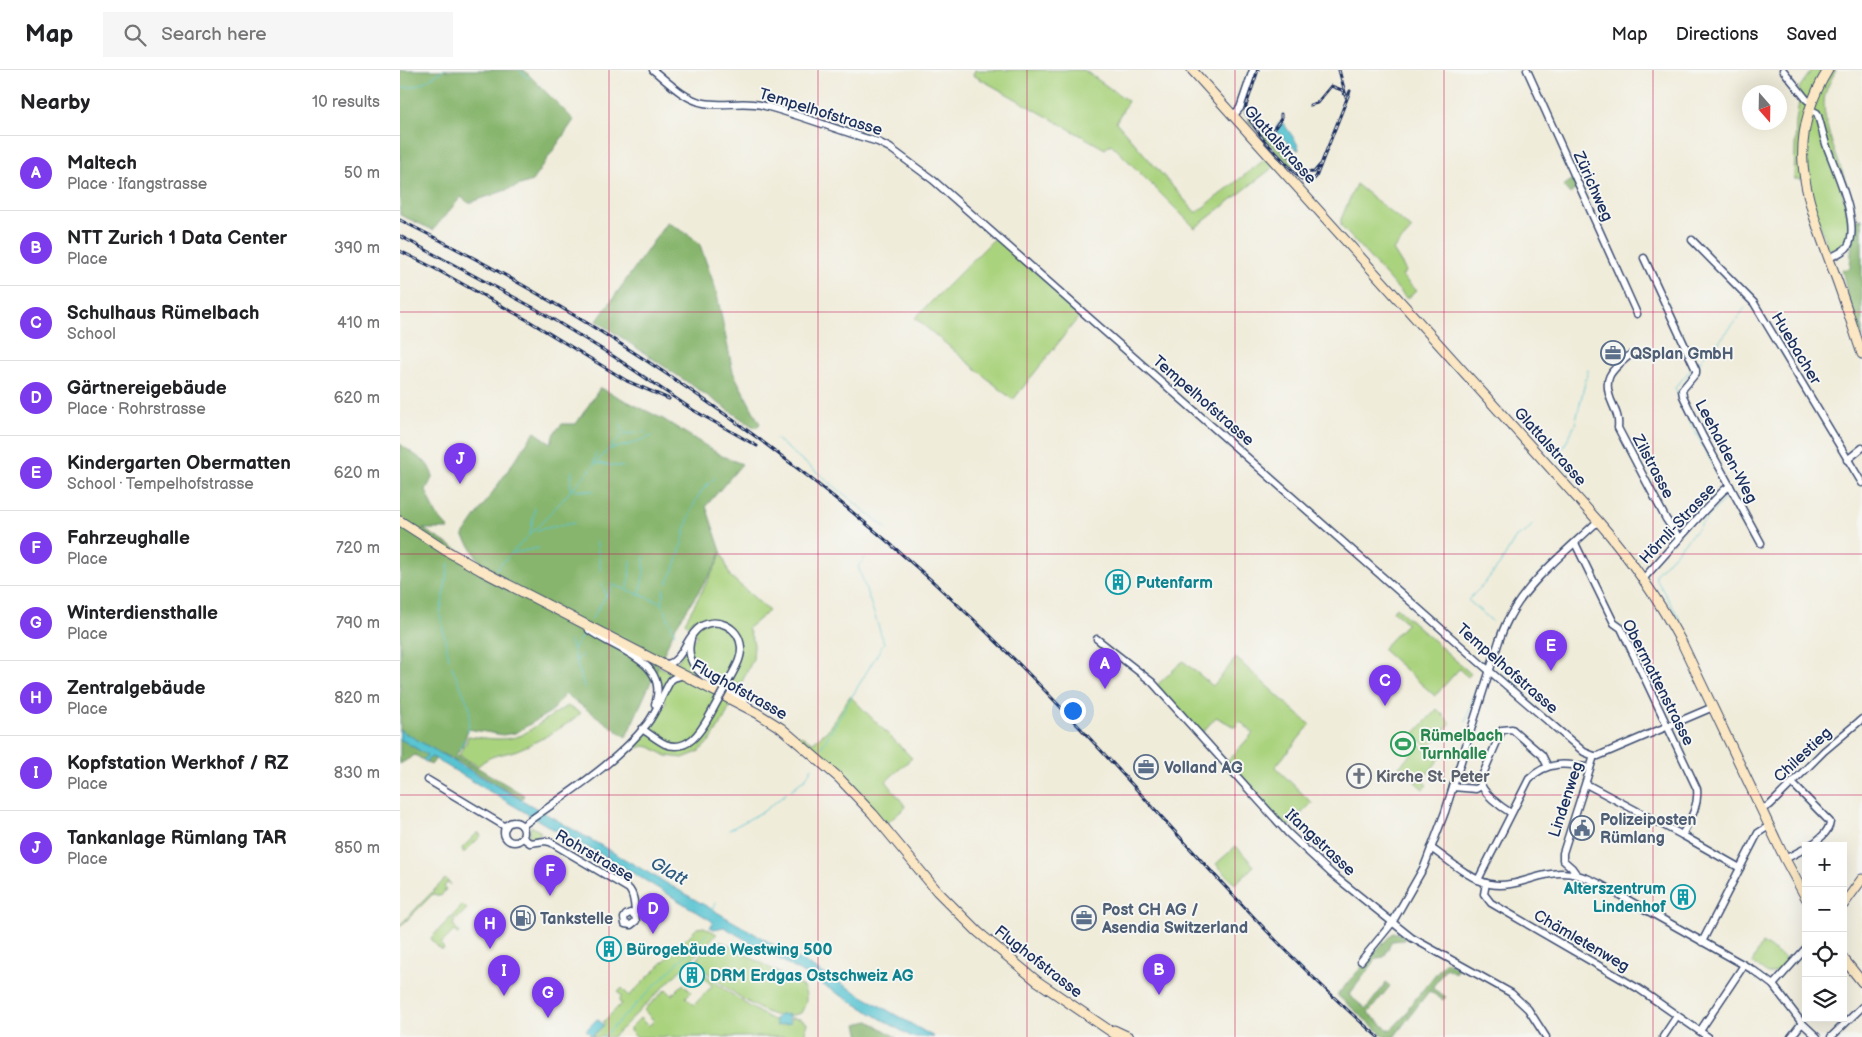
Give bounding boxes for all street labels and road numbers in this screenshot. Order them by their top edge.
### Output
street label: Tempelhofstrasse [757,85,885,140]
street label: Glattalstrasse [1240,102,1320,189]
street label: Zürichweg [1568,148,1616,225]
street label: Huebacher [1767,309,1825,388]
street label: Tempelhofstrasse [1148,352,1258,451]
street label: Leehalden-Weg [1690,397,1761,507]
street label: Glattalstrasse [1510,404,1590,491]
street label: Zilstrasse [1627,431,1678,502]
street label: Hörnli-Strasse [1636,479,1721,568]
street label: Obermattenstrasse [1618,616,1698,749]
street label: Tempelhofstrasse [1452,620,1562,719]
street label: Flughofstrasse [688,656,791,725]
street label: Chilestieg [1770,724,1836,787]
street label: Lindenweg [1545,759,1588,840]
street label: Ifangstrasse [1281,806,1359,881]
street label: Rohrstrasse [551,826,637,887]
street label: Chämletenweg [1530,906,1633,976]
street label: Flughofstrasse [990,922,1086,1003]

